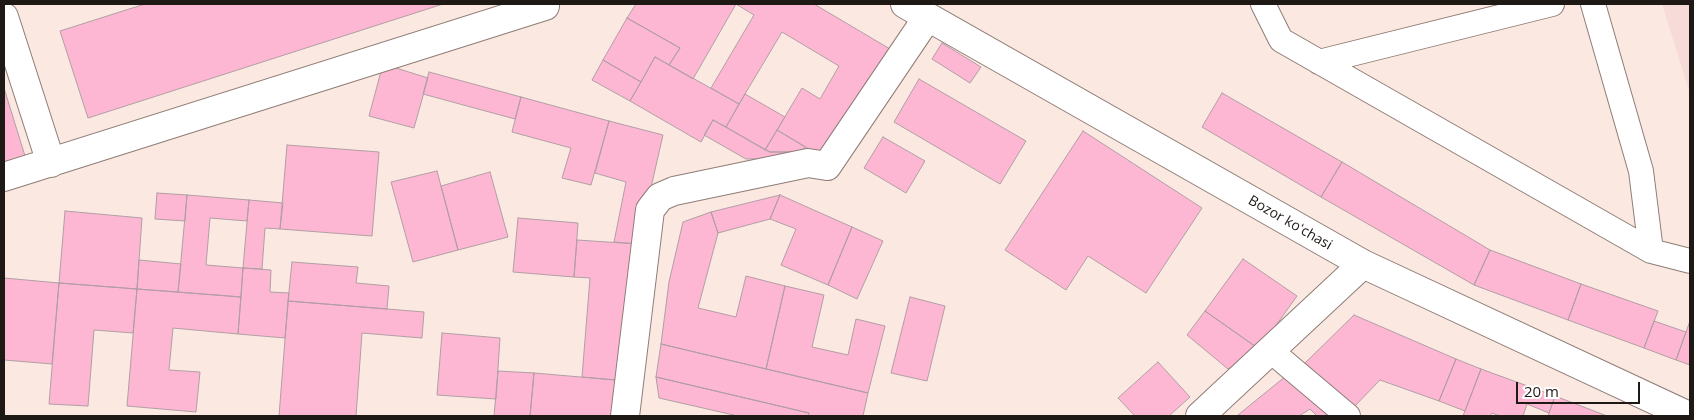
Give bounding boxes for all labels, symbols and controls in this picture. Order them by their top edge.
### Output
street label: Bozor koʻchasi [1245,192,1335,254]
scale bar [1519,372,1643,404]
text: 20 m [1524,381,1559,401]

